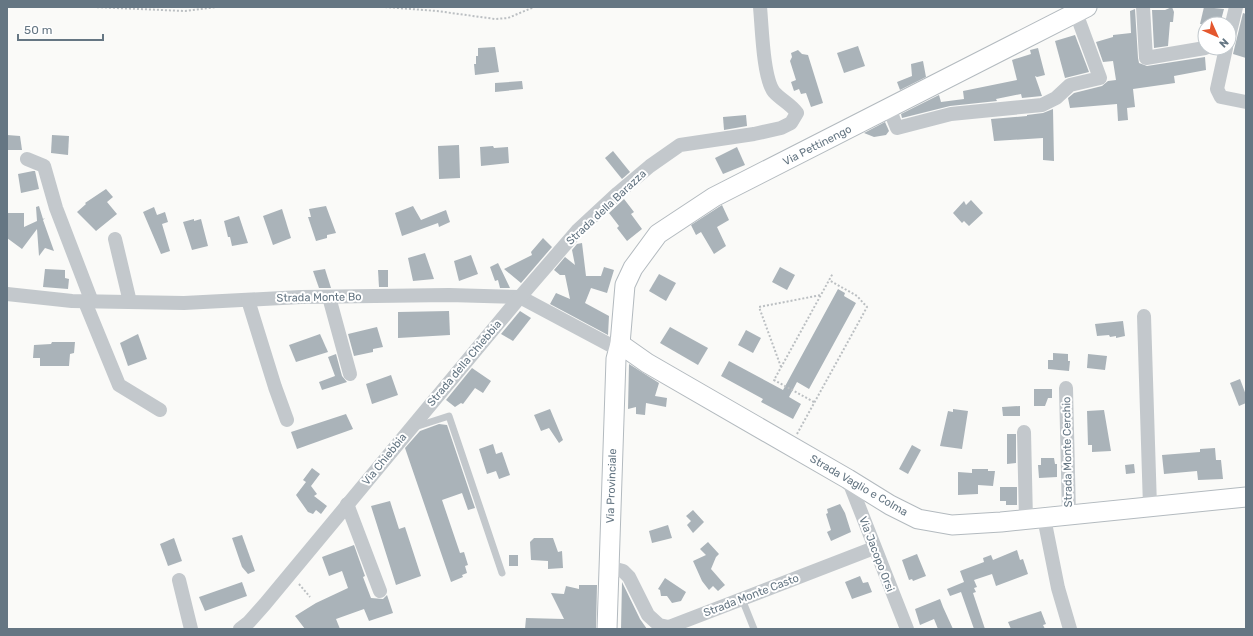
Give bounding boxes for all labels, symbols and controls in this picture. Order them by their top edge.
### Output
scale bar [18,16,103,42]
north arrow [1197,16,1237,56]
text: 50 m [24,23,52,37]
text: N [1216,35,1231,50]
street label: Via Pettinengo [781,123,854,168]
street label: Strada della Barazza [564,167,649,248]
street label: Strada Monte Bo [276,290,362,305]
street label: Strada della Chiebbia [425,318,504,409]
street label: Strada Monte Cerchio [1060,397,1075,507]
street label: Via Chiebbia [359,431,409,488]
street label: Via Provinciale [604,448,619,524]
street label: Strada Vaglio e Colma [807,452,910,519]
street label: Via Jacopo Orsi [856,515,897,594]
street label: Strada Monte Casto [702,571,801,620]

